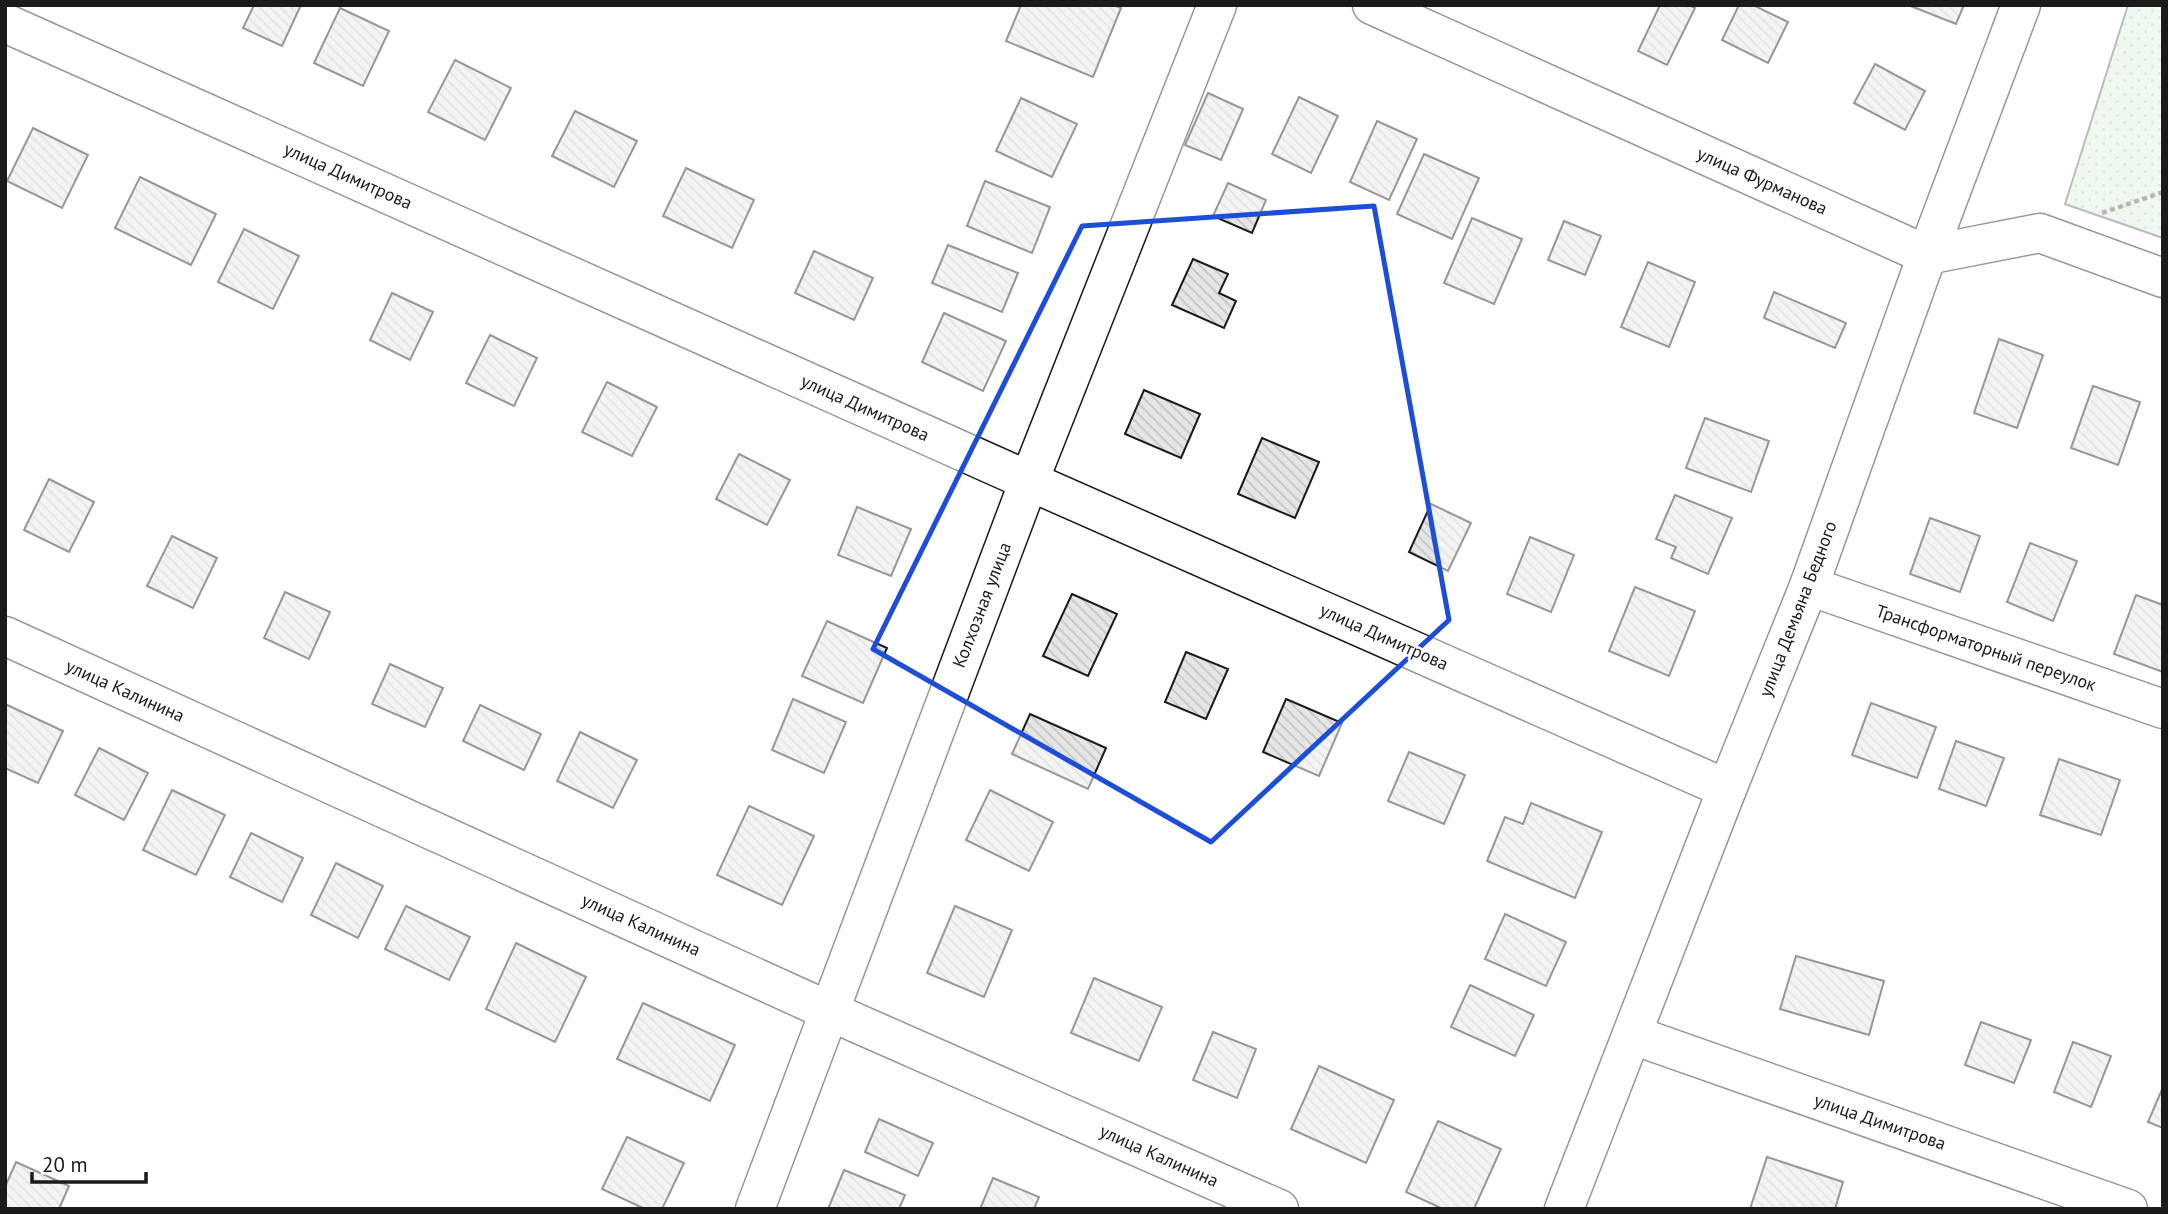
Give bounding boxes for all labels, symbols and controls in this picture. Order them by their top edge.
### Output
street label: улица Димитрова [281,137,416,214]
street label: улица Фурманова [1693,142,1831,220]
street label: улица Димитрова [798,369,933,446]
street label: улица Демьяна Бедного [1753,518,1842,700]
street label: Колхозная улица [947,539,1016,671]
street label: улица Димитрова [1317,598,1452,675]
street label: Трансформаторный переулок [1873,599,2100,696]
street label: улица Калинина [62,654,188,727]
street label: улица Калинина [578,888,704,961]
street label: улица Димитрова [1811,1088,1949,1155]
street label: улица Калинина [1096,1119,1222,1192]
scale bar [32,1140,145,1184]
text: 20 m [42,1151,88,1178]

